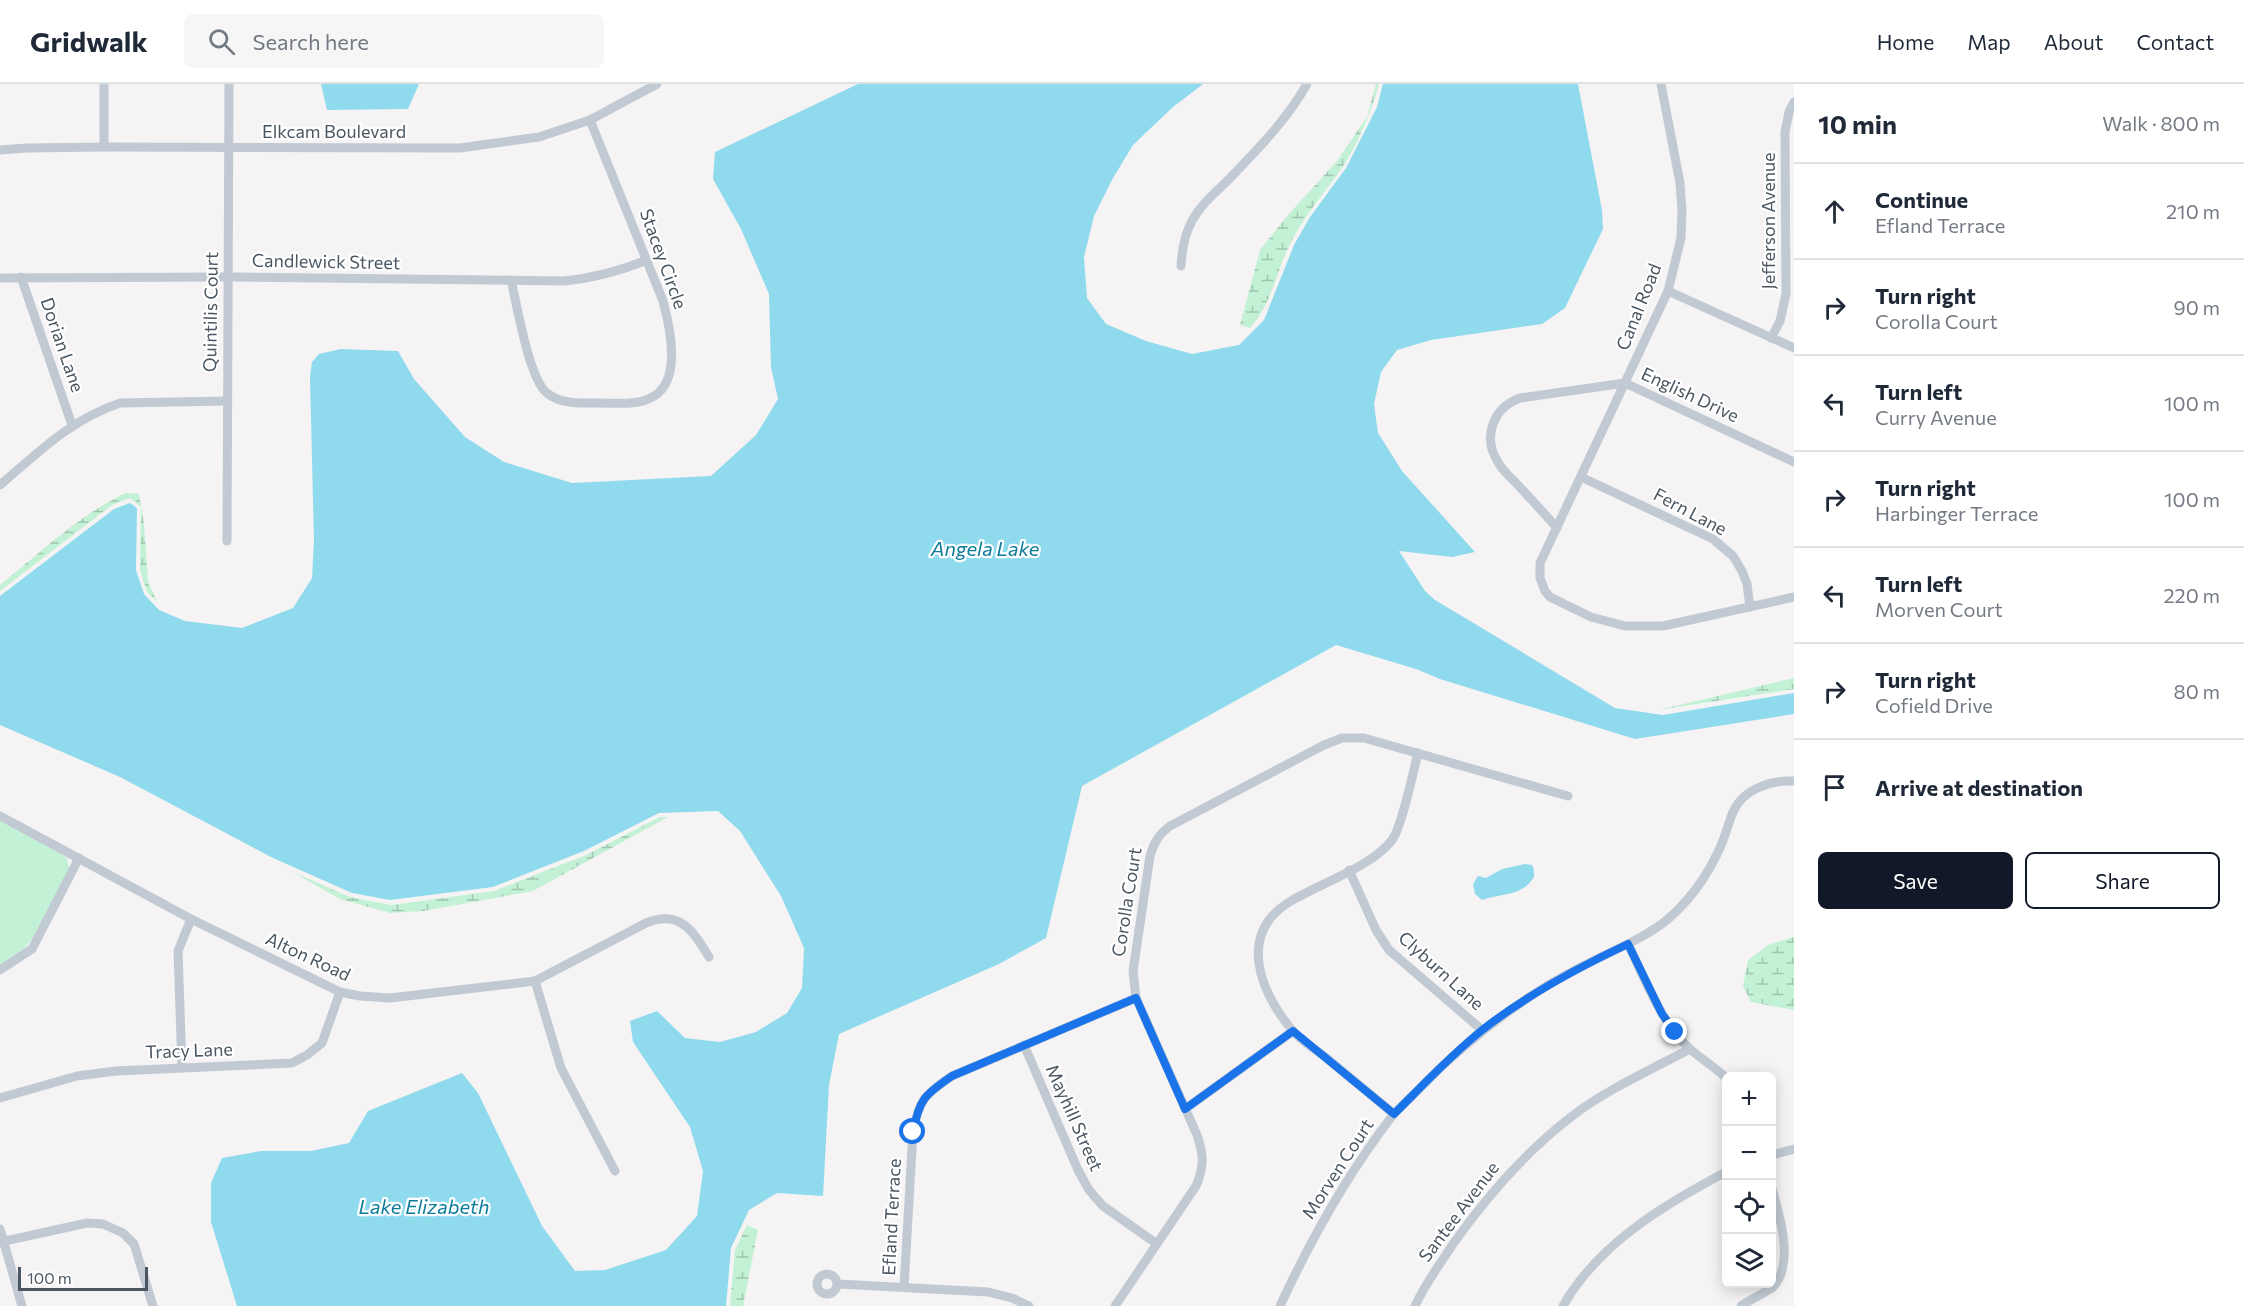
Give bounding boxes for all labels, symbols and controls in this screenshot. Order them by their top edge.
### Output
search box [184,14,604,68]
text: Gridwalk [30,24,148,58]
icon: search [205,25,238,58]
text: Search here [253,28,369,55]
text: Home [1877,29,1934,54]
text: Map [1967,29,2011,54]
text: About [2044,29,2103,54]
text: Contact [2136,29,2214,54]
text: 10 min [1818,108,1897,139]
text: Walk · 800 m [2102,111,2220,135]
street label: Elkcam Boulevard [262,120,406,142]
street label: Jefferson Avenue [1757,152,1779,290]
text: Continue [1875,186,1968,213]
icon: ahead [1818,195,1851,228]
text: 210 m [2166,199,2220,223]
street label: Stacey Circle [636,206,692,312]
text: Efland Terrace [1875,213,2005,237]
street label: Candlewick Street [252,249,400,273]
street label: Quintilis Court [198,252,222,372]
street label: Canal Road [1611,260,1665,353]
text: Turn right [1875,282,1976,309]
icon: right [1818,291,1851,324]
street label: Dorian Lane [37,295,89,395]
text: 90 m [2174,295,2220,319]
text: Corolla Court [1875,309,1998,333]
street label: English Drive [1638,362,1743,426]
text: Turn left [1875,378,1962,405]
icon: left [1818,387,1851,420]
text: 100 m [2164,391,2220,415]
text: Curry Avenue [1875,405,1997,429]
text: Turn right [1875,474,1976,501]
street label: Fern Lane [1650,483,1731,540]
icon: right [1818,483,1851,516]
text: 100 m [2164,487,2220,511]
text: Harbinger Terrace [1875,501,2038,525]
water label: Angela Lake [930,536,1040,560]
text: Turn left [1875,570,1962,597]
icon: left [1818,579,1851,612]
text: 220 m [2164,583,2220,607]
text: Morven Court [1875,597,2003,621]
text: Turn right [1875,666,1976,693]
icon: right [1818,675,1851,708]
text: 80 m [2174,679,2220,703]
text: Cofield Drive [1875,693,1993,717]
icon: arrive [1818,771,1851,804]
text: Arrive at destination [1875,774,2083,801]
street label: Corolla Court [1107,846,1146,958]
button: Save [1818,852,2013,909]
button: Share [2025,852,2220,909]
street label: Clyburn Lane [1394,926,1489,1014]
street label: Alton Road [263,927,354,985]
route end [1661,1018,1687,1044]
street label: Tracy Lane [145,1037,233,1063]
street label: Mayhill Street [1042,1061,1108,1174]
map controls [1722,1072,1776,1288]
button: + [1722,1072,1776,1126]
street label: Morven Court [1297,1114,1378,1223]
route start [899,1118,925,1144]
button: − [1722,1126,1776,1180]
street label: Santee Avenue [1413,1157,1503,1266]
street label: Efland Terrace [877,1158,905,1276]
button: locate [1722,1180,1776,1234]
water label: Lake Elizabeth [358,1194,490,1218]
button: layers [1722,1234,1776,1288]
scale bar [18,1264,148,1292]
text: 100 m [27,1268,72,1287]

